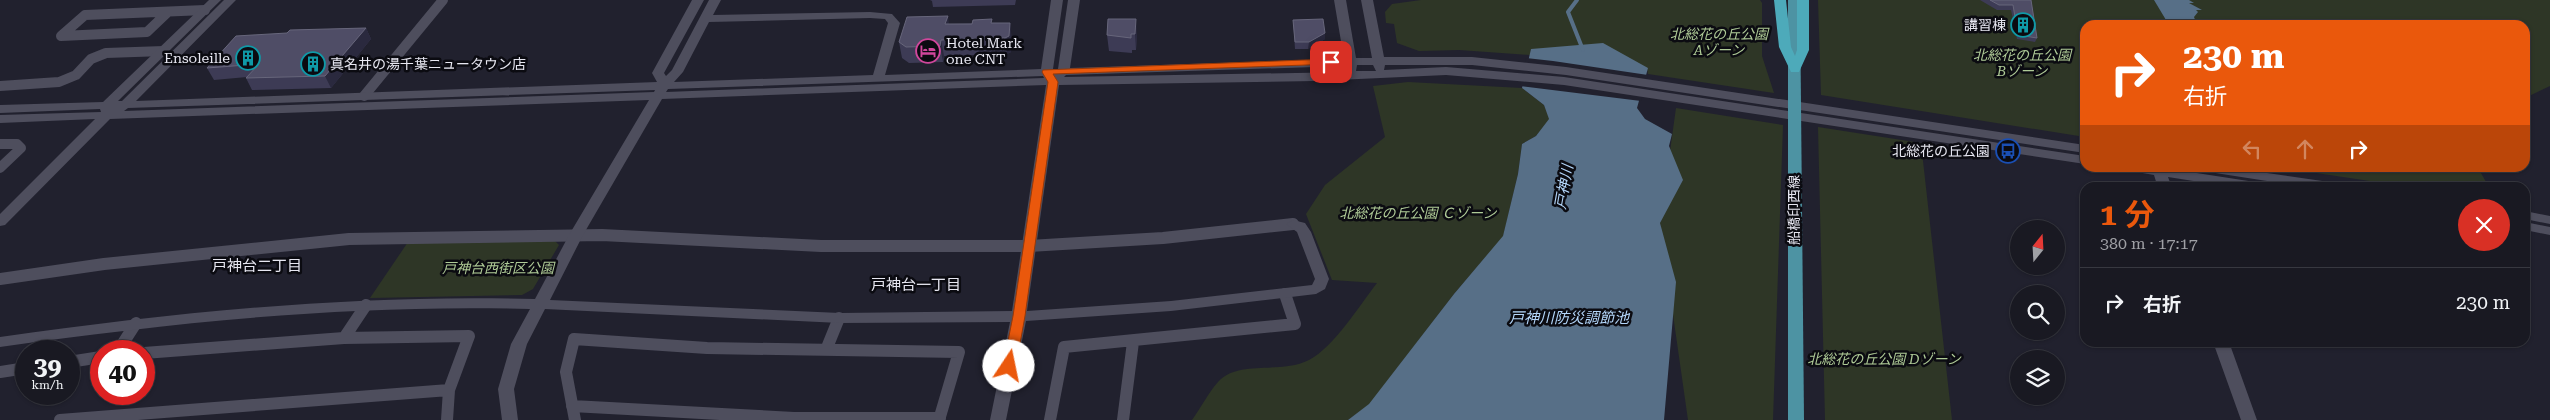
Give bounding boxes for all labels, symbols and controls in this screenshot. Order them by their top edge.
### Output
building icon: 講習棟 [2010,12,2036,38]
place label: 講習棟 [1964,17,2006,33]
park label: 北総花の丘公園 Aゾーン [1670,26,1770,58]
place label: Hotel Mark one CNT [946,35,1022,67]
text: 230 m [2183,36,2284,77]
hotel icon: Hotel Mark one CNT [915,38,941,64]
icon: right [2100,40,2165,105]
pin [1310,41,1352,83]
building icon: Ensoleille [235,45,261,71]
park label: 北総花の丘公園 Bゾーン [1973,47,2073,79]
icon: arrive [1317,48,1345,76]
place label: Ensoleille [164,50,230,66]
building icon: 真名井の湯千葉ニュータウン店 [300,51,326,77]
place label: 真名井の湯千葉ニュータウン店 [330,56,526,72]
text: 右折 [2183,84,2227,109]
icon: left [2238,135,2266,163]
icon: ahead [2291,135,2319,163]
icon: right [2344,135,2372,163]
bus stop icon: 北総花の丘公園 [1995,138,2021,164]
place label: 北総花の丘公園 [1892,143,1990,159]
water label: 戸神川 [1551,161,1577,211]
street label: 船橋印西線 [1786,175,1802,245]
text: 1 分 [2100,197,2154,232]
button: close [2458,199,2510,251]
park label: 北総花の丘公園 Ｃゾーン [1340,205,1497,221]
north arrow [2010,220,2065,275]
map controls [2010,220,2065,405]
text: 380 m · 17:17 [2100,234,2198,253]
district label: 戸神台二丁目 [212,257,302,275]
park label: 戸神台西街区公園 [442,260,556,276]
district label: 戸神台一丁目 [871,276,961,294]
button: search [2010,285,2065,340]
icon: right [2100,289,2128,317]
text: 230 m [2456,291,2510,314]
text: 右折 [2143,293,2181,316]
water label: 戸神川防災調節池 [1509,309,1631,327]
position arrow [982,339,1034,391]
speed limit sign: 40 [90,340,155,405]
button: layers [2010,350,2065,405]
park label: 北総花の丘公園 Dゾーン [1807,351,1962,367]
text: 39 [33,352,62,381]
text: km/h [31,378,64,392]

